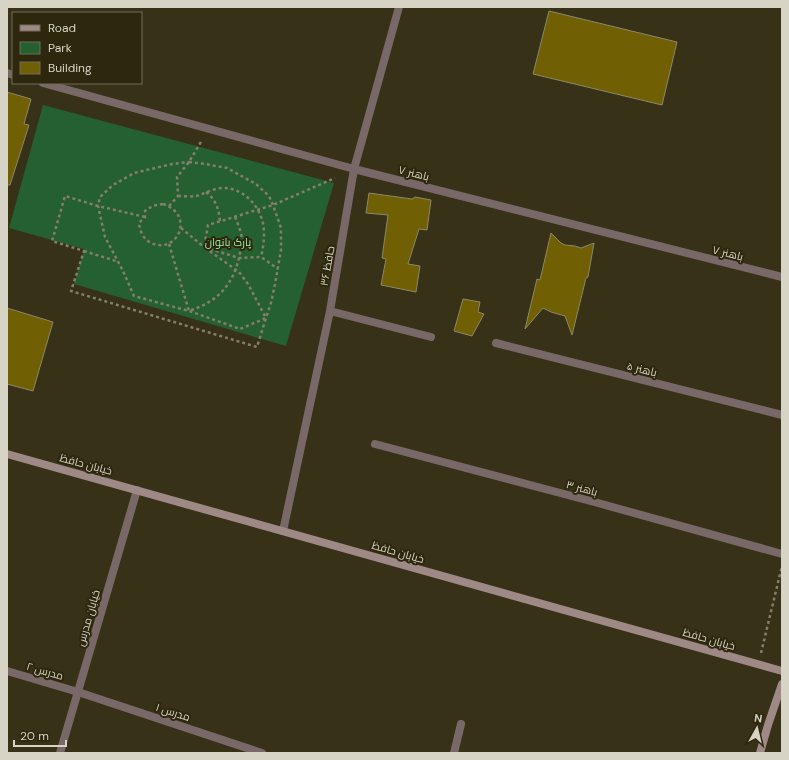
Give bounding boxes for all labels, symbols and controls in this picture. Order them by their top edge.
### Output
legend [12,12,142,84]
text: Road [48,20,76,36]
text: Park [48,40,72,56]
text: Building [48,60,92,76]
street label: باهنر ۷ [397,162,431,184]
park label: پارک بانوان [205,235,251,249]
street label: باهنر ۷ [711,242,745,264]
street label: حافظ ۳۶ [317,245,337,287]
street label: باهنر ۵ [626,359,659,379]
street label: خیابان حافظ [58,450,114,478]
street label: باهنر ۳ [565,477,599,499]
street label: خیابان حافظ [370,538,426,566]
street label: خیابان مدرس [73,588,103,648]
street label: خیابان حافظ [681,625,737,653]
street label: مدرس ۲ [25,659,65,683]
street label: مدرس ۱ [154,700,192,724]
north arrow [737,708,777,748]
text: N [753,711,763,726]
scale bar [14,722,66,748]
text: 20 m [20,728,49,744]

